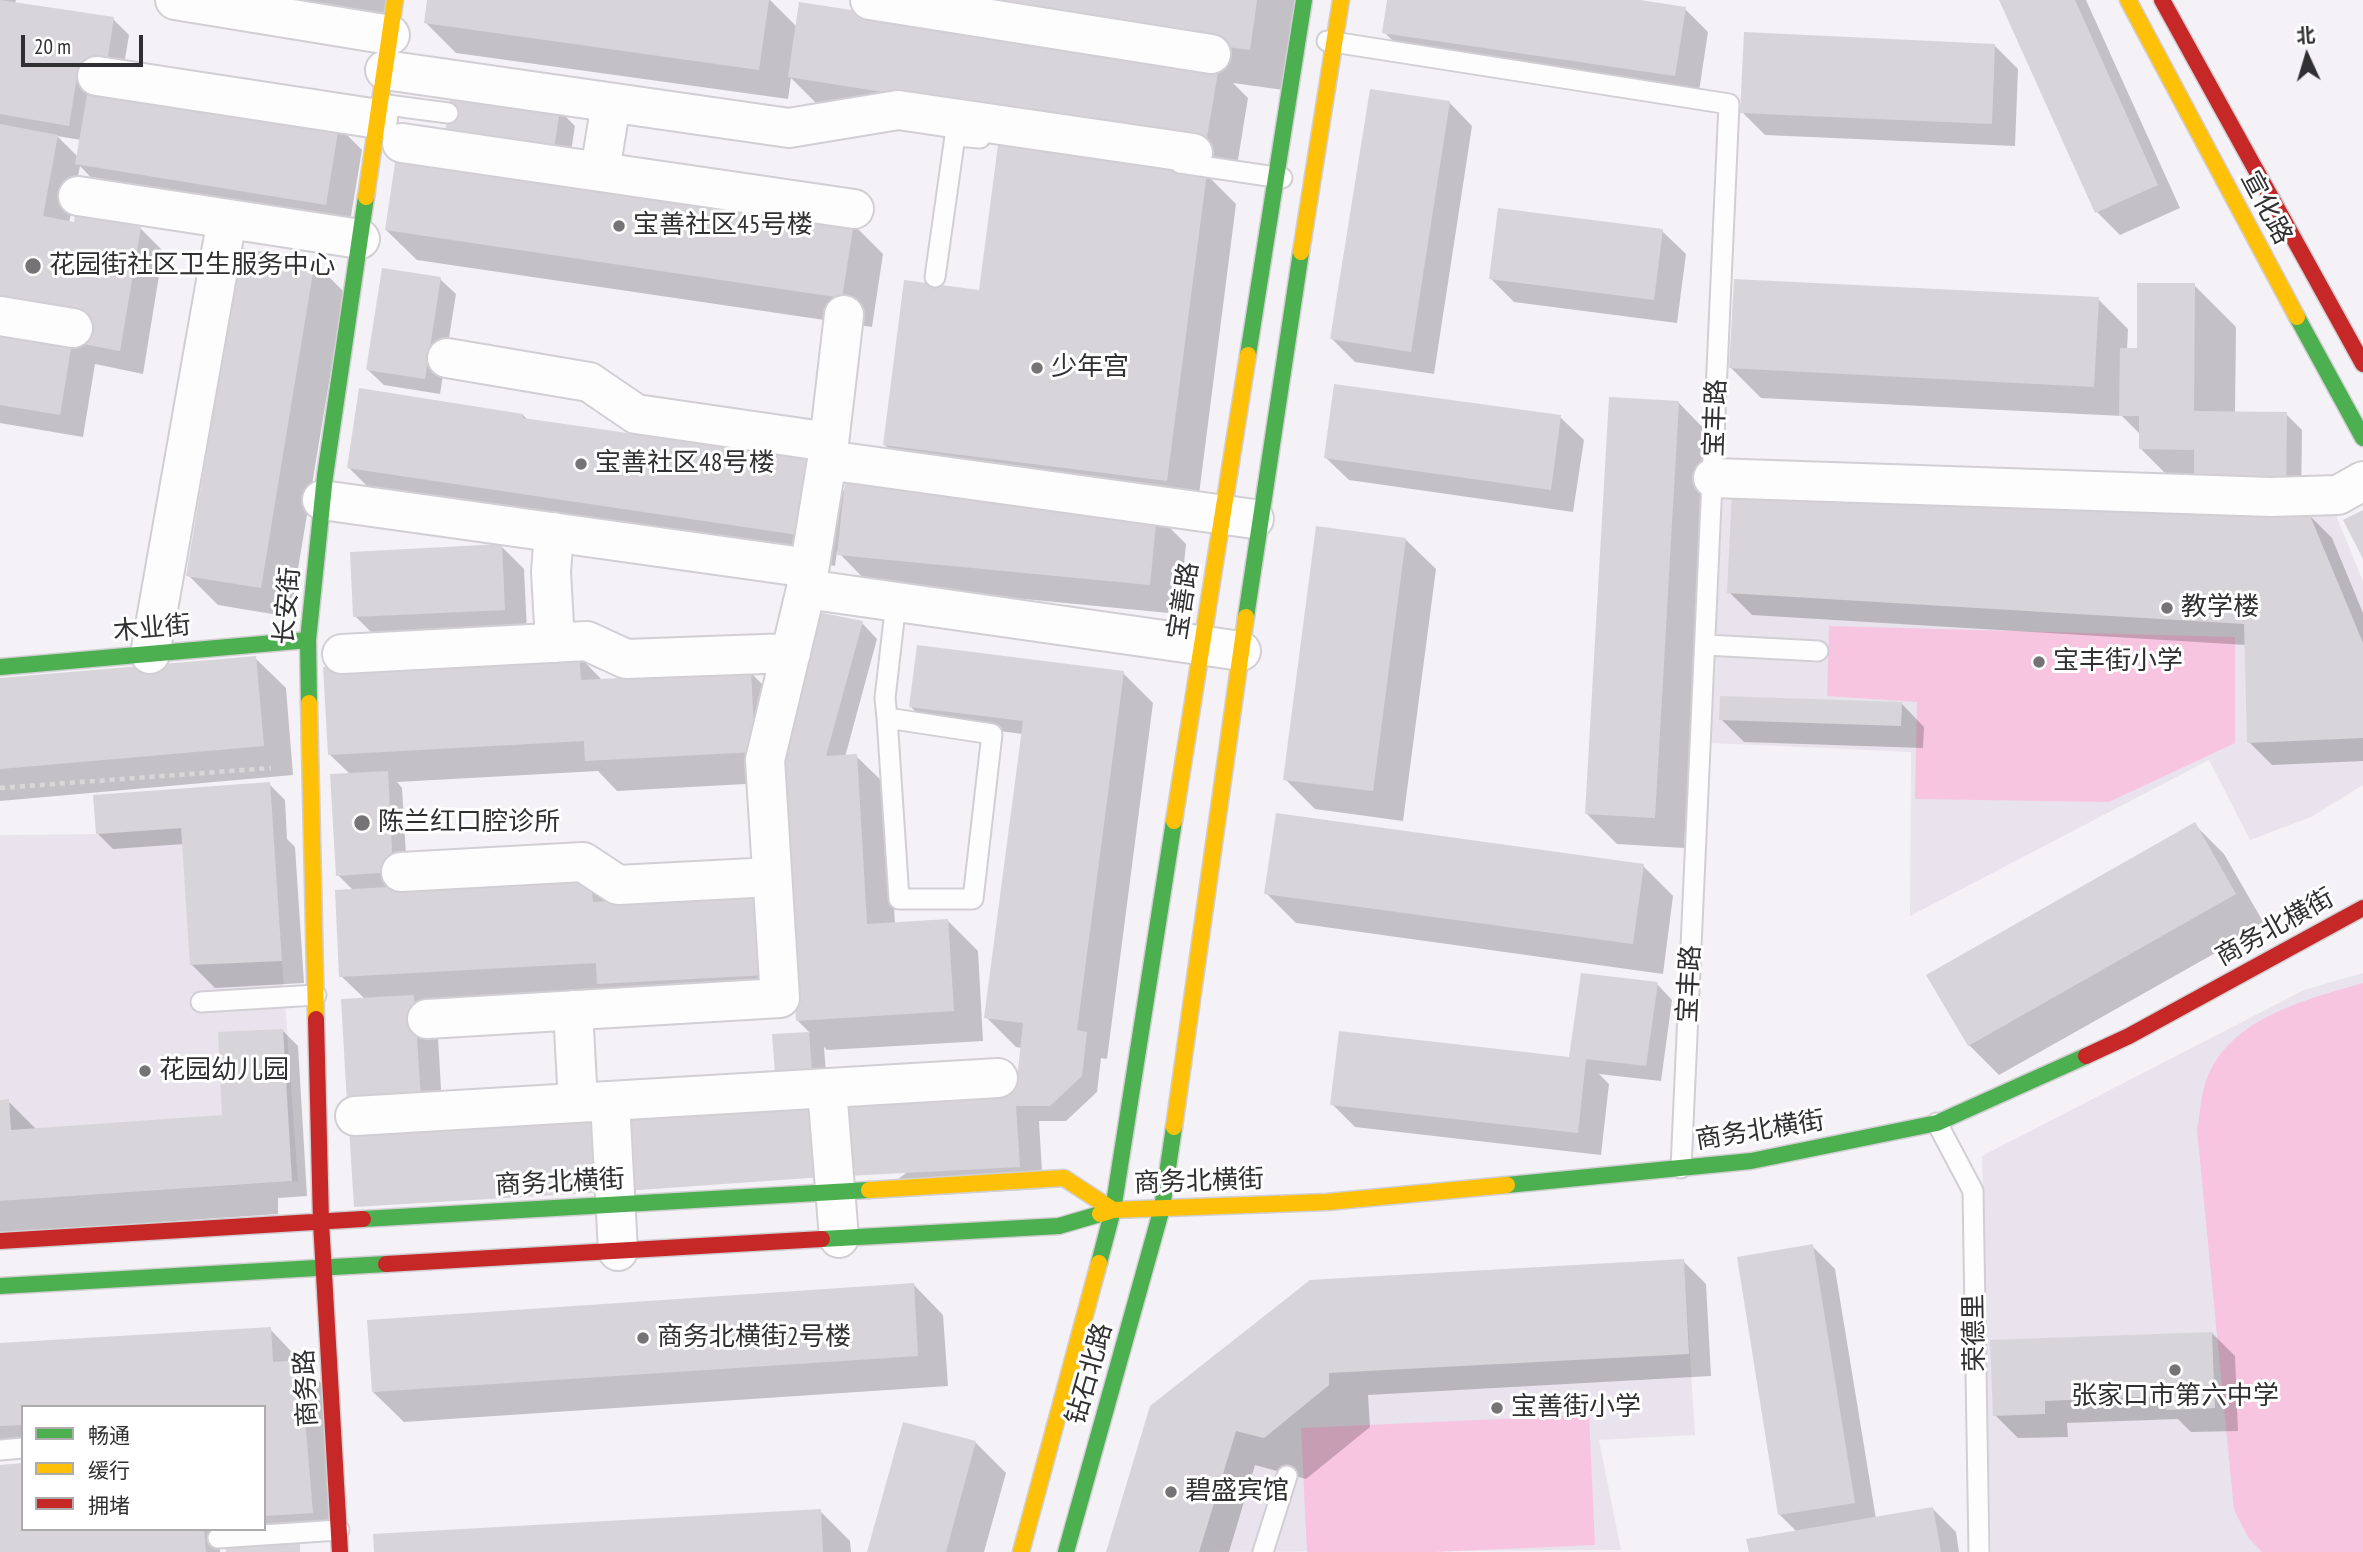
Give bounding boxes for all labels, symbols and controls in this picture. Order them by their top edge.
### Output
scale bar [24,21,147,65]
north arrow [2272,21,2342,91]
text: 北 [2295,22,2316,48]
text: 20 m [34,33,71,60]
street label: 宣化路 [2234,166,2298,250]
place label: 宝善社区45号楼 [633,210,812,242]
marker: 宝善社区45号楼 [611,218,627,234]
place label: 花园街社区卫生服务中心 [49,250,335,282]
marker: 花园街社区卫生服务中心 [23,256,43,276]
place label: 少年宫 [1051,352,1129,384]
marker: 少年宫 [1029,360,1045,376]
street label: 宝丰路 [1699,378,1733,458]
place label: 宝善社区48号楼 [595,448,774,480]
marker: 宝善社区48号楼 [573,456,589,472]
street label: 宝善路 [1162,560,1206,642]
street label: 长安街 [269,566,307,646]
place label: 教学楼 [2181,592,2259,624]
marker: 教学楼 [2159,600,2175,616]
street label: 木业街 [112,610,192,648]
place label: 宝丰街小学 [2053,646,2183,678]
marker: 宝丰街小学 [2031,654,2047,670]
place label: 陈兰红口腔诊所 [378,807,560,839]
marker: 陈兰红口腔诊所 [352,813,372,833]
street label: 商务北横街 [2211,883,2339,973]
street label: 宝丰路 [1672,944,1708,1024]
place label: 花园幼儿园 [159,1055,289,1087]
marker: 花园幼儿园 [137,1063,153,1079]
street label: 商务北横街 [1693,1105,1827,1157]
street label: 商务北横街 [494,1164,626,1202]
street label: 商务北横街 [1133,1164,1265,1200]
street label: 荣德里 [1959,1294,1991,1372]
street label: 钻石北路 [1061,1320,1119,1428]
place label: 商务北横街2号楼 [657,1322,851,1354]
marker: 商务北横街2号楼 [635,1330,651,1346]
street label: 商务路 [289,1348,325,1428]
marker: 张家口市第六中学 [2167,1362,2183,1378]
place label: 张家口市第六中学 [2071,1381,2279,1413]
place label: 宝善街小学 [1511,1392,1641,1424]
marker: 宝善街小学 [1489,1400,1505,1416]
legend [21,1405,266,1531]
text: 畅通 [88,1422,130,1449]
text: 缓行 [88,1457,130,1484]
place label: 碧盛宾馆 [1185,1476,1289,1508]
marker: 碧盛宾馆 [1163,1484,1179,1500]
text: 拥堵 [88,1492,130,1519]

